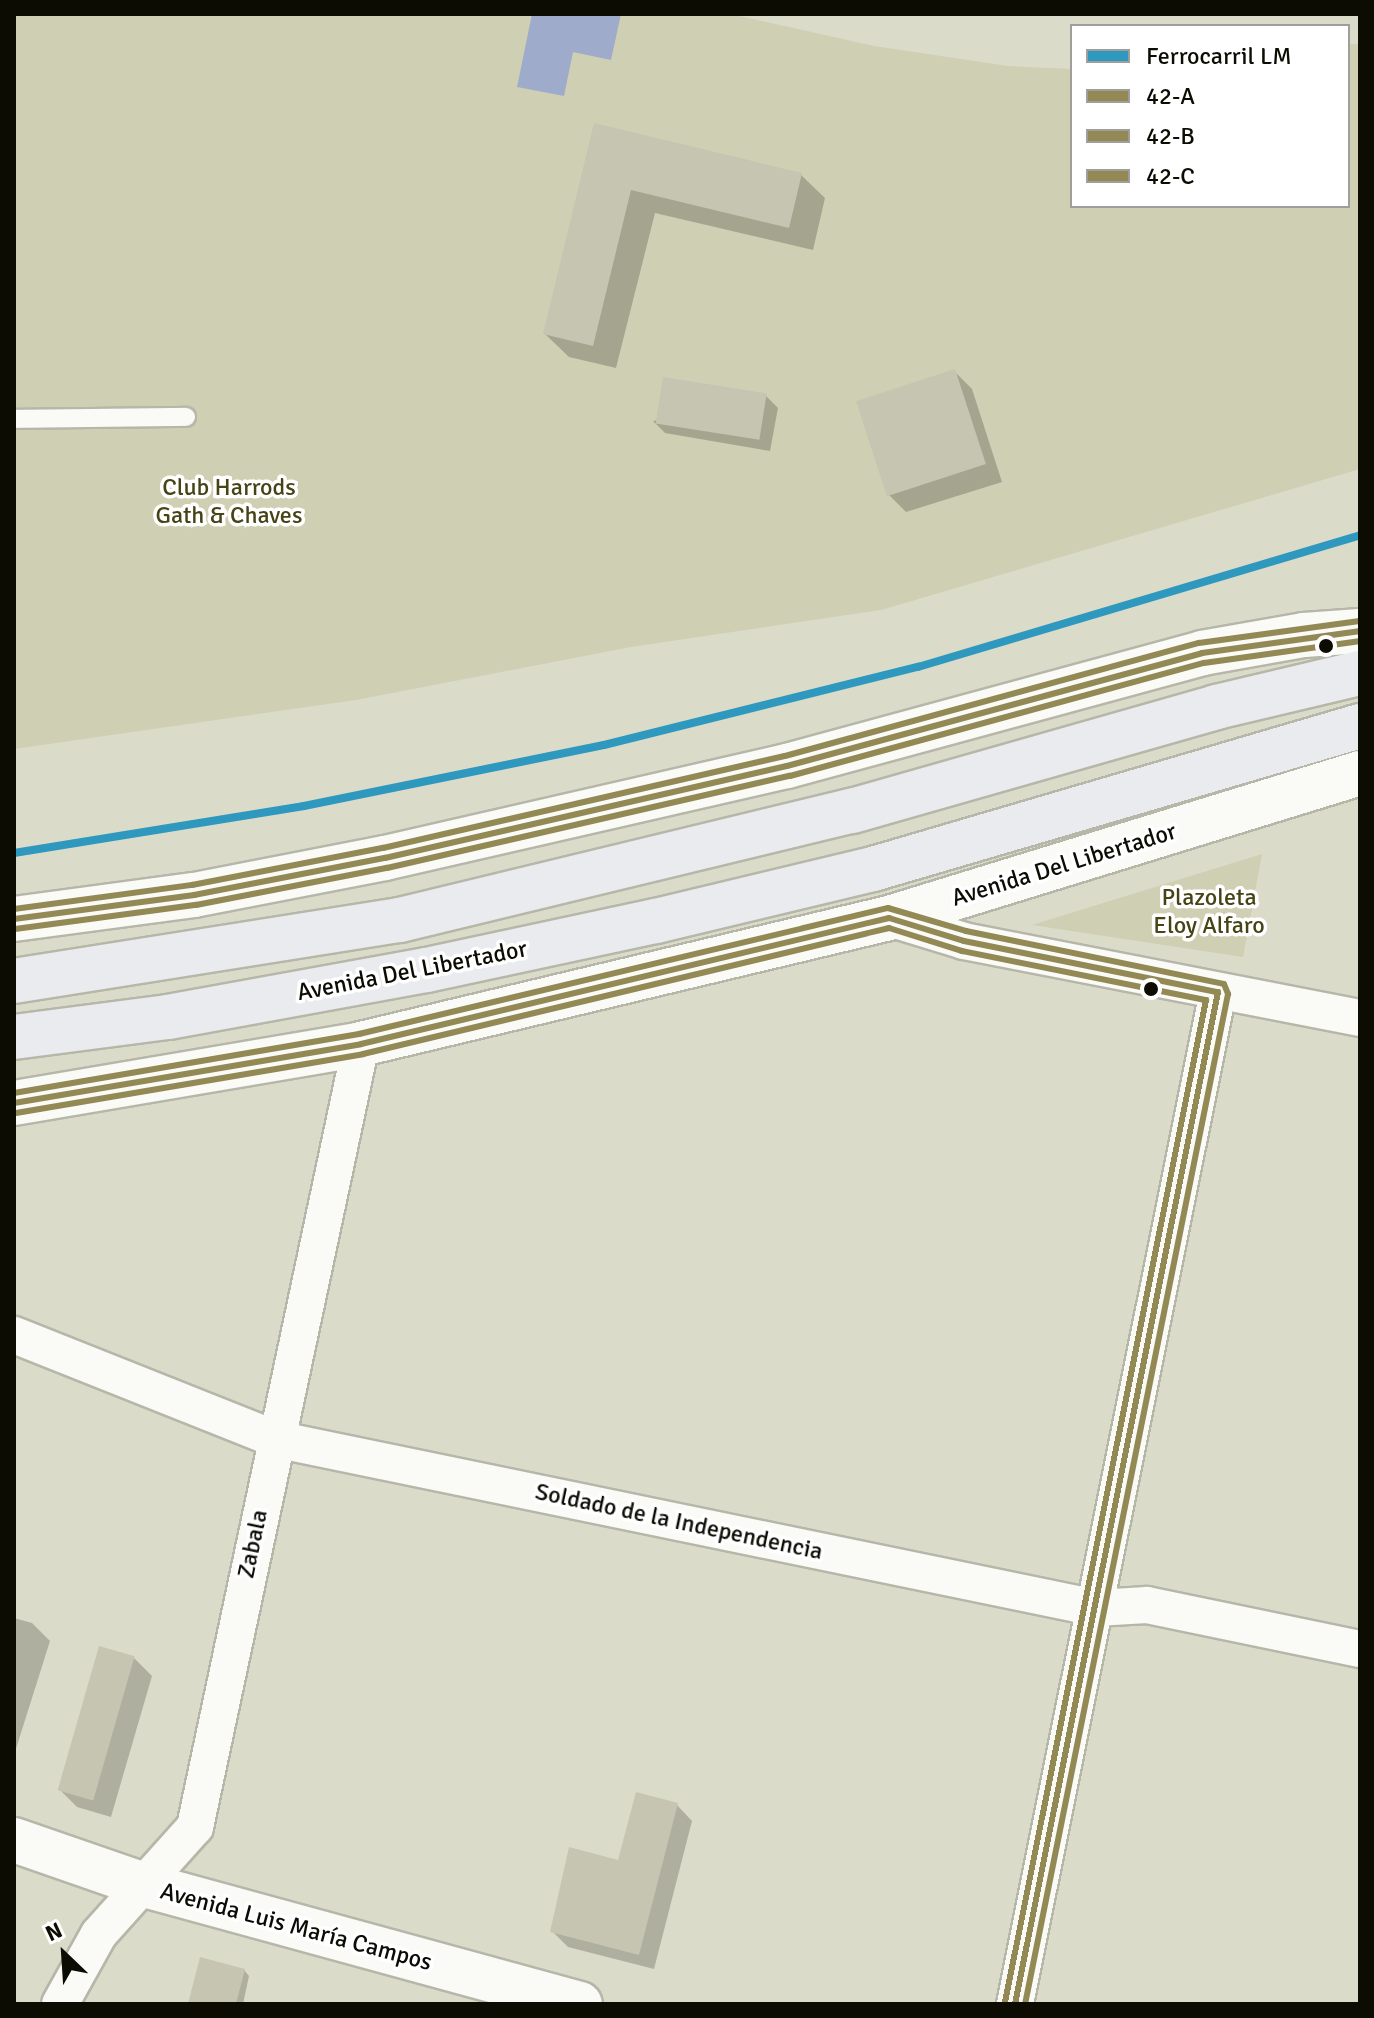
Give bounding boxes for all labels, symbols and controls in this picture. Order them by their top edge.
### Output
legend [1070,24,1350,208]
text: Ferrocarril LM [1146,41,1292,71]
text: 42-A [1146,81,1195,111]
text: 42-B [1146,121,1195,151]
text: 42-C [1146,161,1195,191]
park label: Club Harrods Gath & Chaves [156,474,302,530]
unlabelled marker [1318,638,1334,654]
street label: Avenida Del Libertador [948,817,1180,913]
park label: Plazoleta Eloy Alfaro [1153,884,1265,940]
street label: Avenida Del Libertador [295,935,529,1007]
unlabelled marker [1143,981,1159,997]
street label: Soldado de la Independencia [533,1477,825,1567]
street label: Zabala [232,1507,274,1581]
street label: Avenida Luis María Campos [157,1877,435,1977]
north arrow [24,1914,104,1994]
text: N [41,1916,66,1947]

